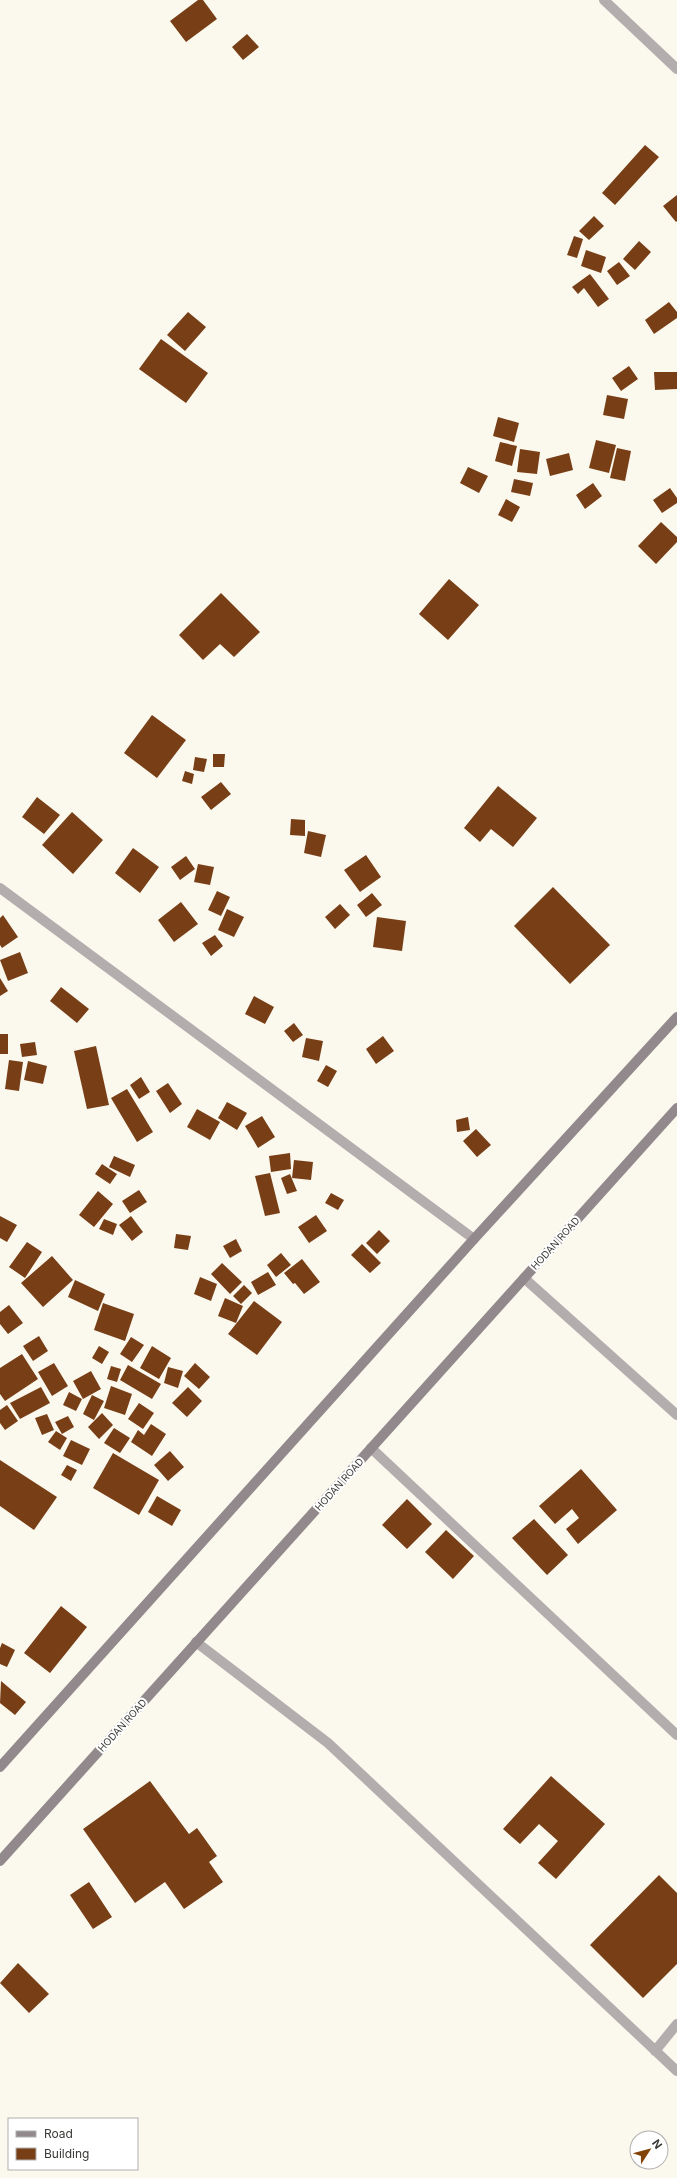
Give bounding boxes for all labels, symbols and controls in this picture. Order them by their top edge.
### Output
street label: HODAN ROAD [528,1214,582,1272]
street label: HODAN ROAD [312,1455,366,1513]
street label: HODAN ROAD [95,1696,149,1754]
legend [8,2118,138,2170]
text: Road [44,2126,73,2141]
north arrow [629,2130,669,2170]
text: N [649,2137,665,2152]
text: Building [44,2146,89,2161]

